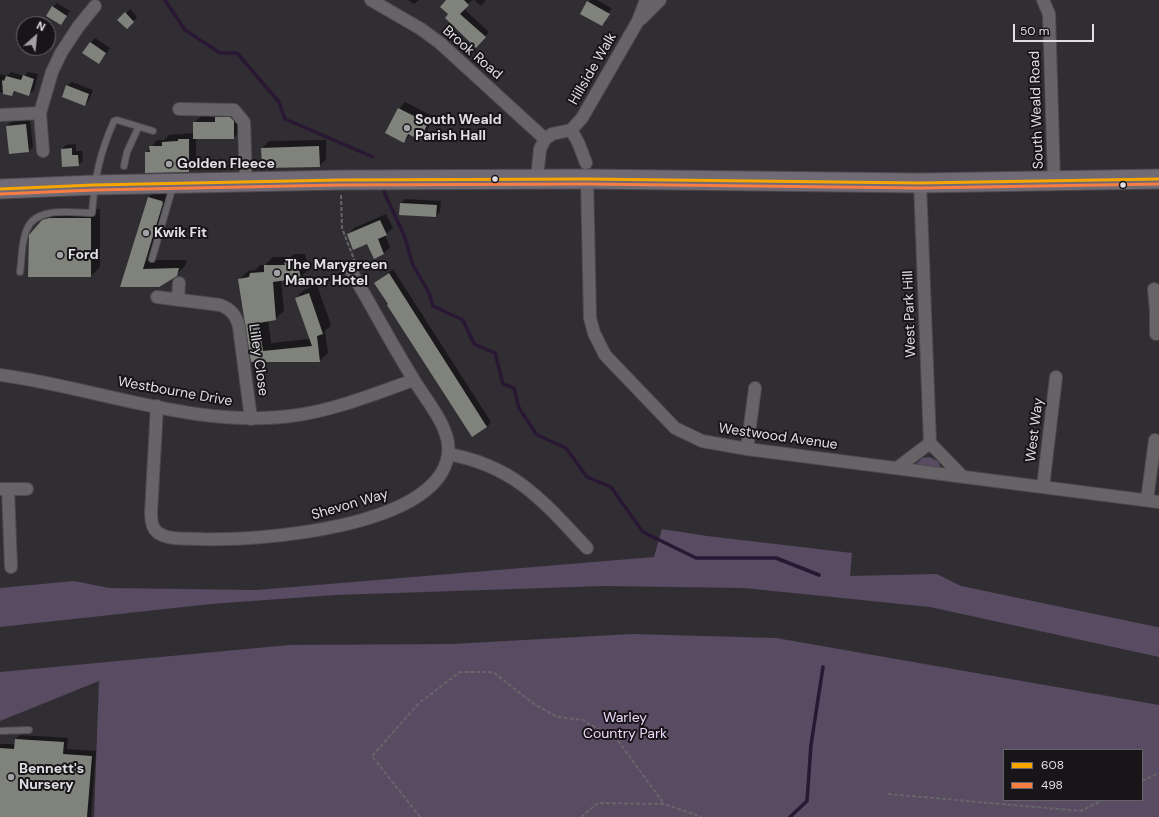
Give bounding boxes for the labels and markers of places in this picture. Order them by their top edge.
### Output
place label: South Weald Parish Hall [415,112,502,144]
marker: South Weald Parish Hall [402,123,412,133]
place label: Golden Fleece [177,156,275,172]
marker: Golden Fleece [164,159,174,169]
unlabelled marker [490,174,500,184]
unlabelled marker [1118,180,1128,190]
place label: Kwik Fit [154,225,207,241]
marker: Kwik Fit [141,228,151,238]
place label: Ford [68,247,99,263]
marker: Ford [55,250,65,260]
place label: The Marygreen Manor Hotel [285,257,387,290]
marker: The Marygreen Manor Hotel [272,268,282,278]
place label: Bennett's Nursery [19,761,84,794]
marker: Bennett's Nursery [6,772,16,782]

